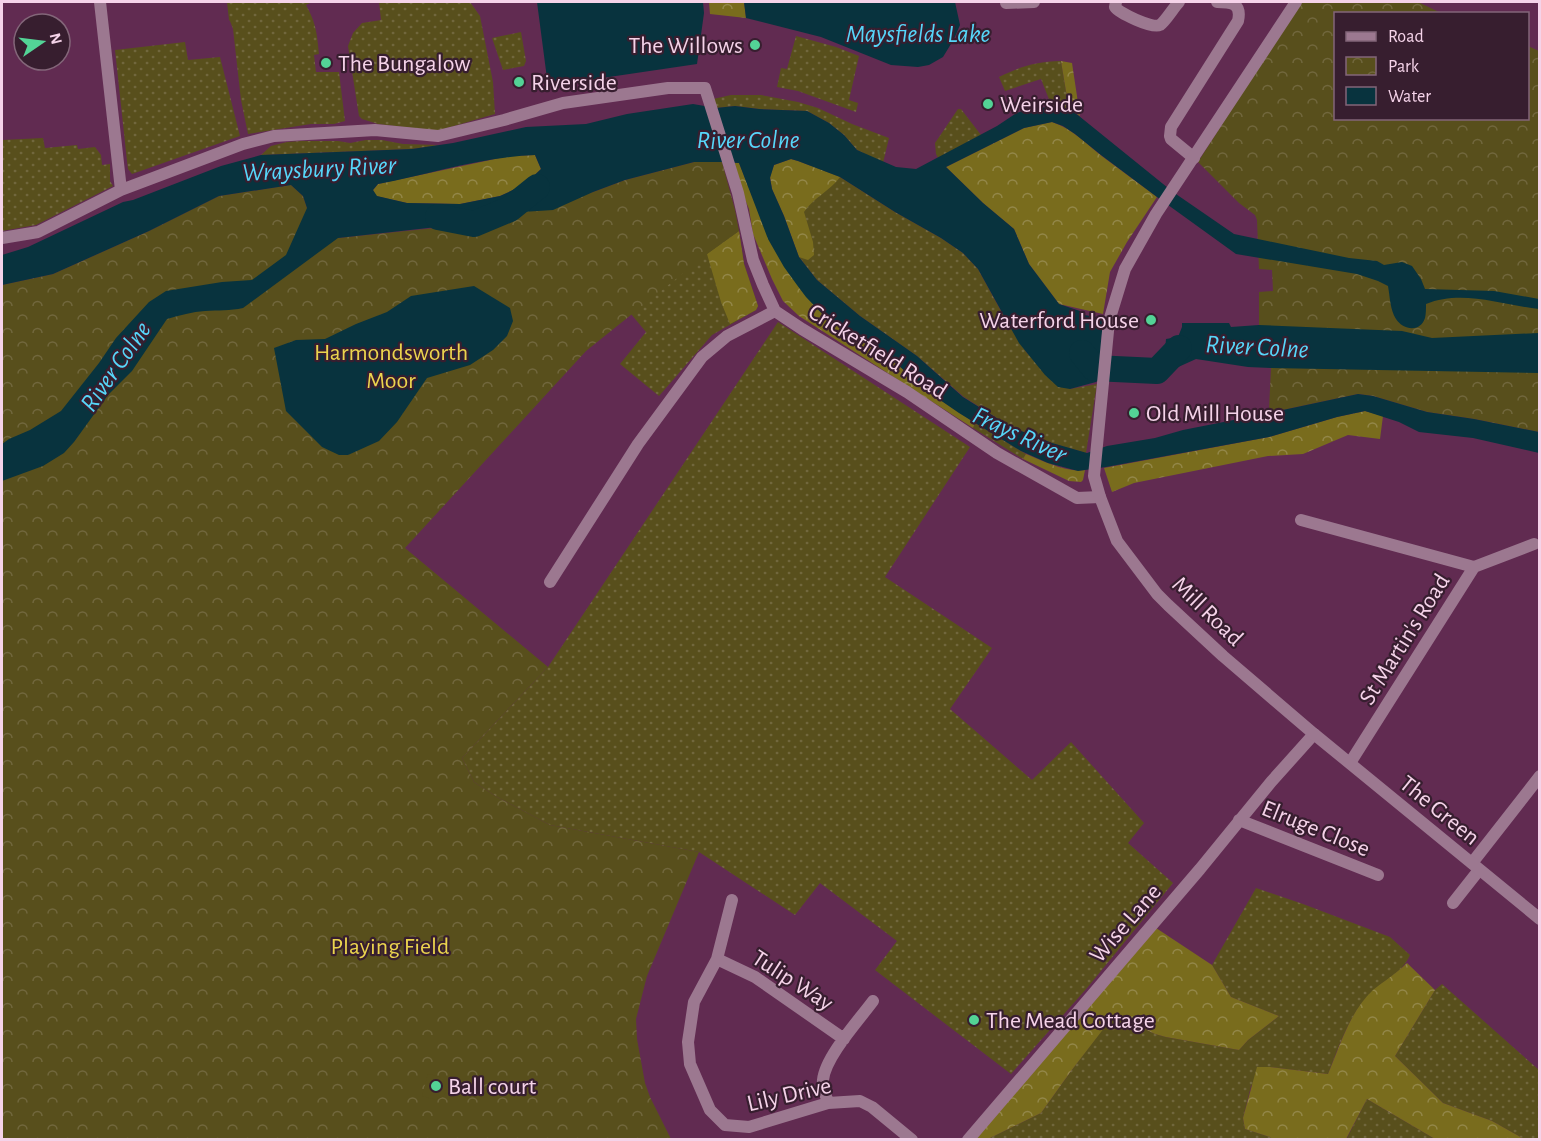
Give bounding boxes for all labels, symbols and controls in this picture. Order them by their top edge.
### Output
north arrow [12,12,72,72]
legend [1334,12,1529,120]
water label: Maysfields Lake [846,21,990,47]
text: Road [1388,28,1424,46]
text: N [46,31,65,46]
place label: The Willows [628,34,743,58]
marker: The Willows [748,38,762,52]
place label: The Bungalow [338,52,470,76]
marker: The Bungalow [319,56,333,70]
text: Park [1388,58,1420,76]
place label: Riverside [531,71,617,95]
marker: Riverside [512,75,526,89]
text: Water [1388,88,1431,106]
place label: Weirside [1000,93,1083,117]
marker: Weirside [981,97,995,111]
water label: River Colne [696,127,800,153]
water label: Wraysbury River [241,152,398,186]
street label: Cricketfield Road [804,300,951,404]
place label: Waterford House [979,309,1139,333]
marker: Waterford House [1144,313,1158,327]
water label: River Colne [76,317,156,416]
water label: River Colne [1205,331,1309,363]
park label: Harmondsworth Moor [314,341,468,393]
water label: Frays River [969,402,1072,469]
place label: Old Mill House [1146,402,1284,426]
marker: Old Mill House [1127,406,1141,420]
street label: St Martin's Road [1355,570,1455,709]
street label: Mill Road [1167,572,1247,651]
street label: The Green [1395,771,1484,850]
street label: Elruge Close [1258,796,1373,861]
street label: Wise Lane [1085,880,1166,968]
park label: Playing Field [331,935,449,959]
street label: Tulip Way [748,946,837,1016]
place label: The Mead Cottage [986,1009,1155,1033]
marker: The Mead Cottage [967,1013,981,1027]
street label: Lily Drive [745,1074,834,1116]
place label: Ball court [448,1075,537,1099]
marker: Ball court [429,1079,443,1093]

